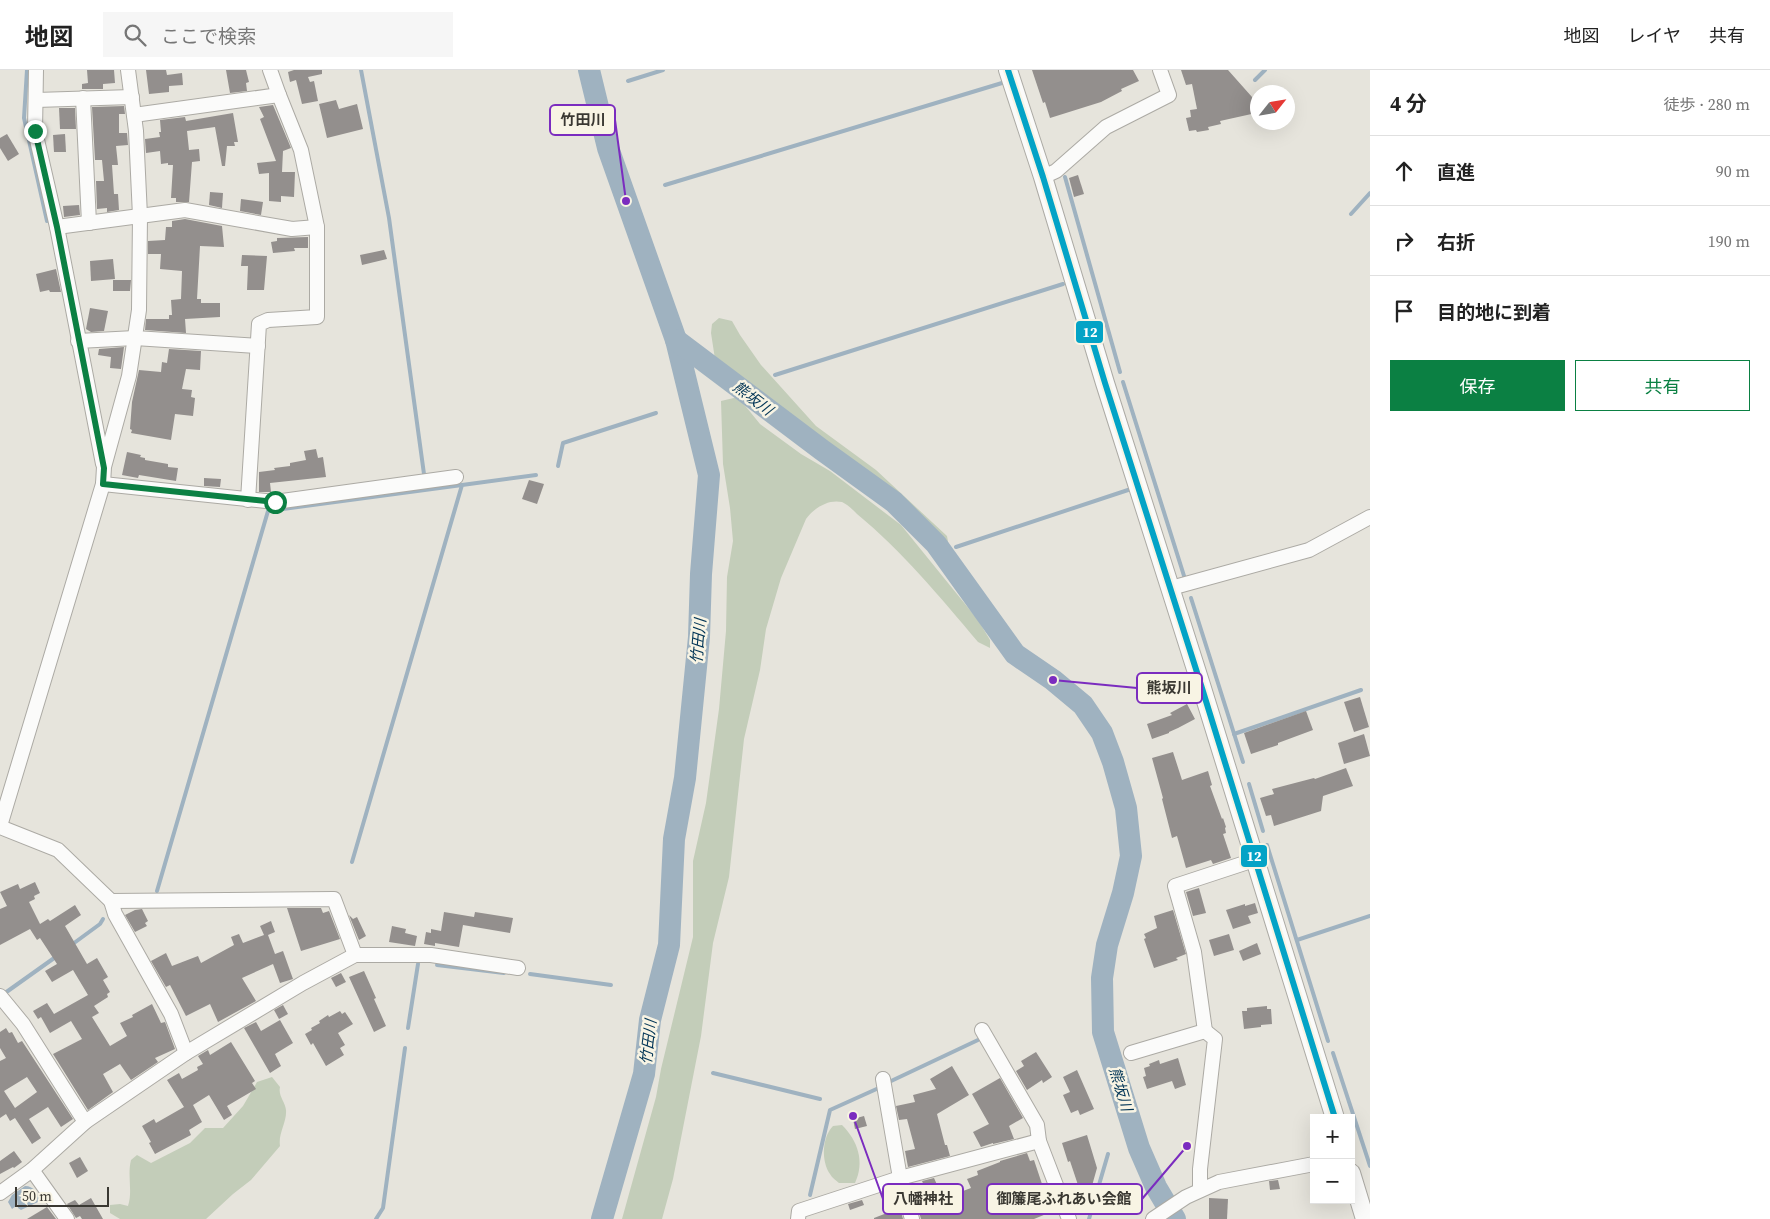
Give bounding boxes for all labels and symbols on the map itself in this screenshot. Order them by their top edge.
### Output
north arrow [1250,85,1295,130]
callout: 竹田川 [550,105,615,135]
text: 竹田川 [560,109,606,130]
route end [24,120,47,143]
line badge: 12 [1075,320,1104,344]
text: 12 [1082,322,1098,342]
water label: 熊坂川 [729,376,779,421]
route start [264,491,287,514]
water label: 竹田川 [686,616,711,664]
callout: 熊坂川 [1137,673,1202,703]
text: 熊坂川 [1146,677,1192,698]
line badge: 12 [1240,844,1268,868]
text: 12 [1246,846,1262,866]
water label: 竹田川 [635,1016,661,1066]
water label: 熊坂川 [1104,1064,1138,1115]
scale bar [15,1184,109,1207]
callout: 八幡神社 [883,1184,963,1214]
callout: 御簾尾ふれあい会館 [987,1184,1142,1214]
text: 八幡神社 [893,1188,953,1209]
text: 御簾尾ふれあい会館 [996,1188,1132,1209]

